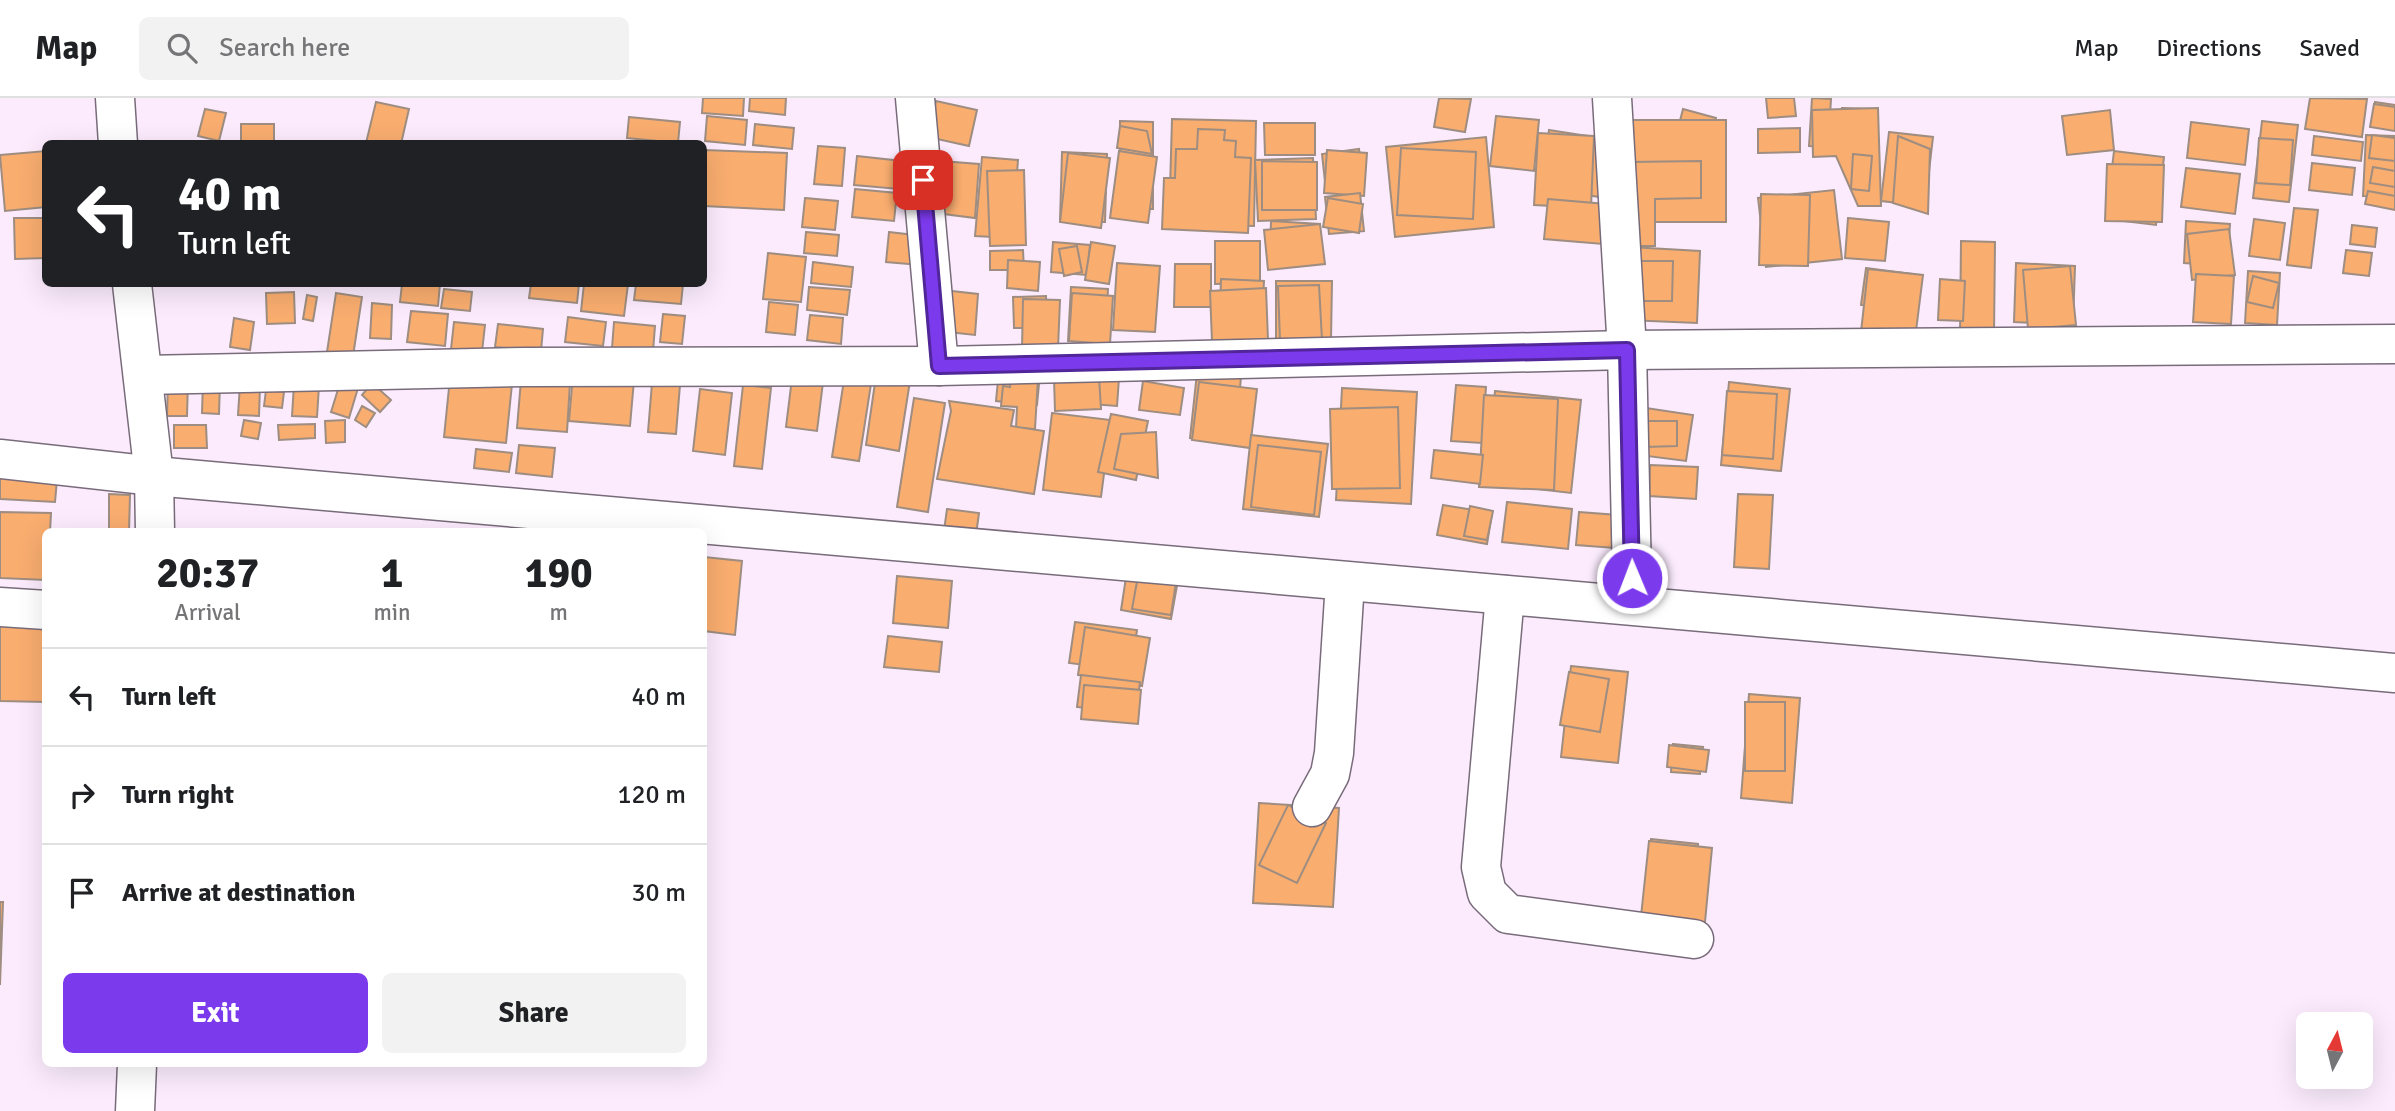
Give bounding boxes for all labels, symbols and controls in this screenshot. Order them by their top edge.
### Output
search box [139,17,629,80]
text: Map [35,28,97,69]
icon: search [163,29,201,67]
text: Search here [219,32,350,64]
text: Map [2074,33,2119,63]
text: Directions [2157,33,2262,63]
text: Saved [2300,33,2360,63]
pin [893,150,953,210]
icon: arrive [904,161,942,199]
text: 40 m [178,164,281,224]
icon: left [63,168,154,259]
text: Turn left [178,224,291,263]
position arrow [1595,541,1669,615]
text: 20:37 [156,548,259,599]
text: 1 [381,548,403,599]
text: 190 [525,548,593,599]
text: Arrival [175,598,241,627]
text: min [373,598,411,627]
text: m [550,598,568,627]
icon: left [63,678,101,716]
text: Turn left [122,681,216,713]
text: 40 m [631,681,686,713]
icon: right [63,776,101,814]
text: Turn right [122,779,234,811]
text: 120 m [617,779,686,811]
icon: arrive [63,874,101,912]
text: Arrive at destination [122,877,355,909]
text: 30 m [631,877,686,909]
button: Exit [63,973,368,1053]
button: Share [382,973,686,1053]
north arrow [2296,1012,2373,1088]
map controls [2296,1012,2373,1089]

